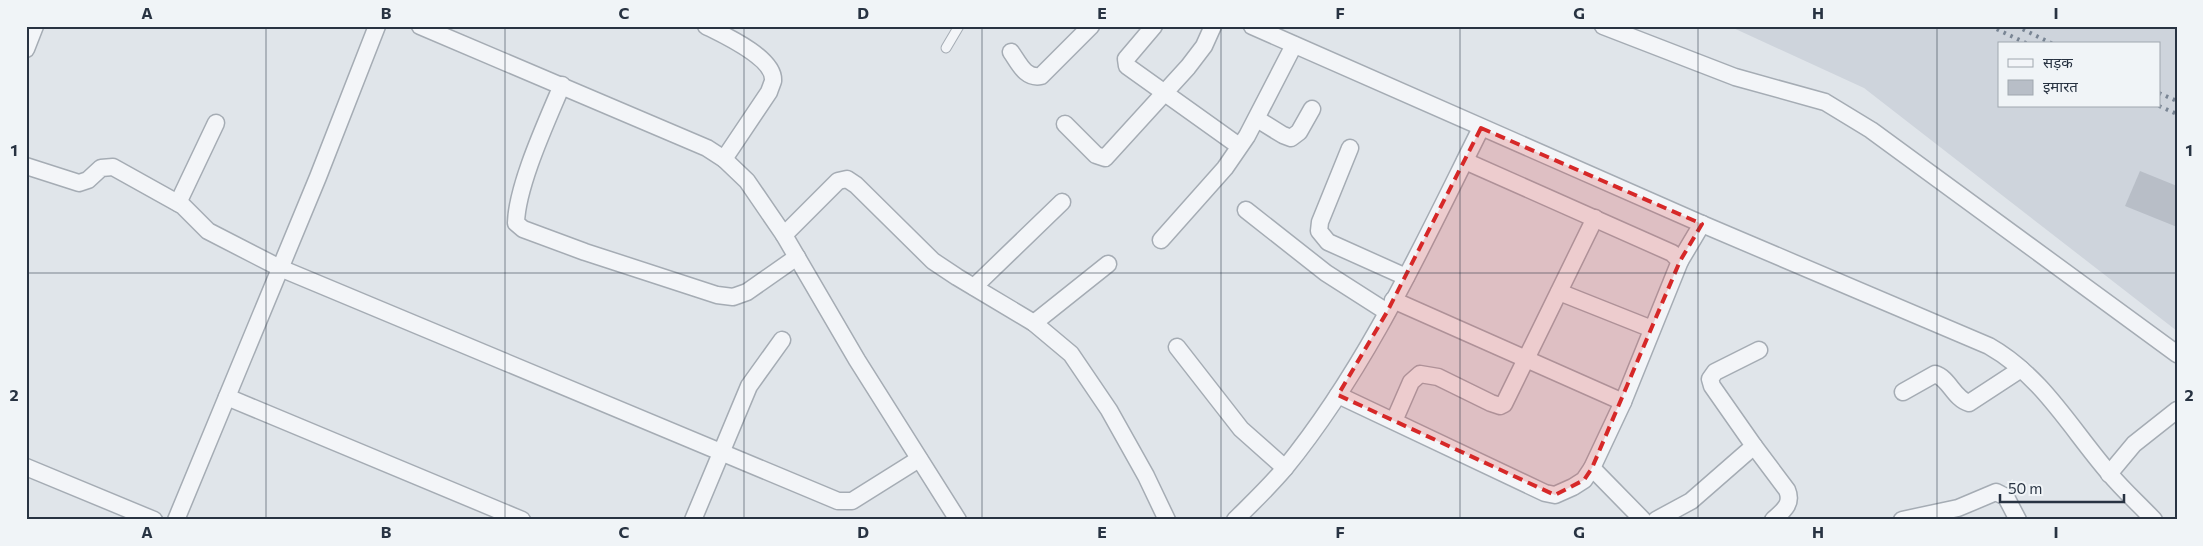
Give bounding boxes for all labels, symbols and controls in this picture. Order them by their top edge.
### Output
text: A [141,3,153,22]
text: B [381,3,392,22]
text: C [619,3,630,22]
text: D [857,3,869,22]
text: E [1097,3,1107,22]
text: F [1335,3,1345,22]
text: G [1573,3,1585,22]
text: H [1812,3,1824,22]
text: I [2053,3,2059,22]
legend [1998,42,2160,108]
text: सड़क [2043,53,2073,71]
text: इमारत [2043,77,2078,95]
text: 1 [10,140,18,159]
text: 1 [2185,140,2193,159]
text: 2 [9,385,19,404]
text: 2 [2184,385,2194,404]
scale bar [2000,471,2124,503]
text: 50 m [2008,479,2042,497]
text: A [141,522,153,541]
text: B [381,522,392,541]
text: C [619,522,630,541]
text: D [857,522,869,541]
text: E [1097,522,1107,541]
text: F [1335,522,1345,541]
text: G [1573,522,1585,541]
text: H [1812,522,1824,541]
text: I [2053,522,2059,541]

